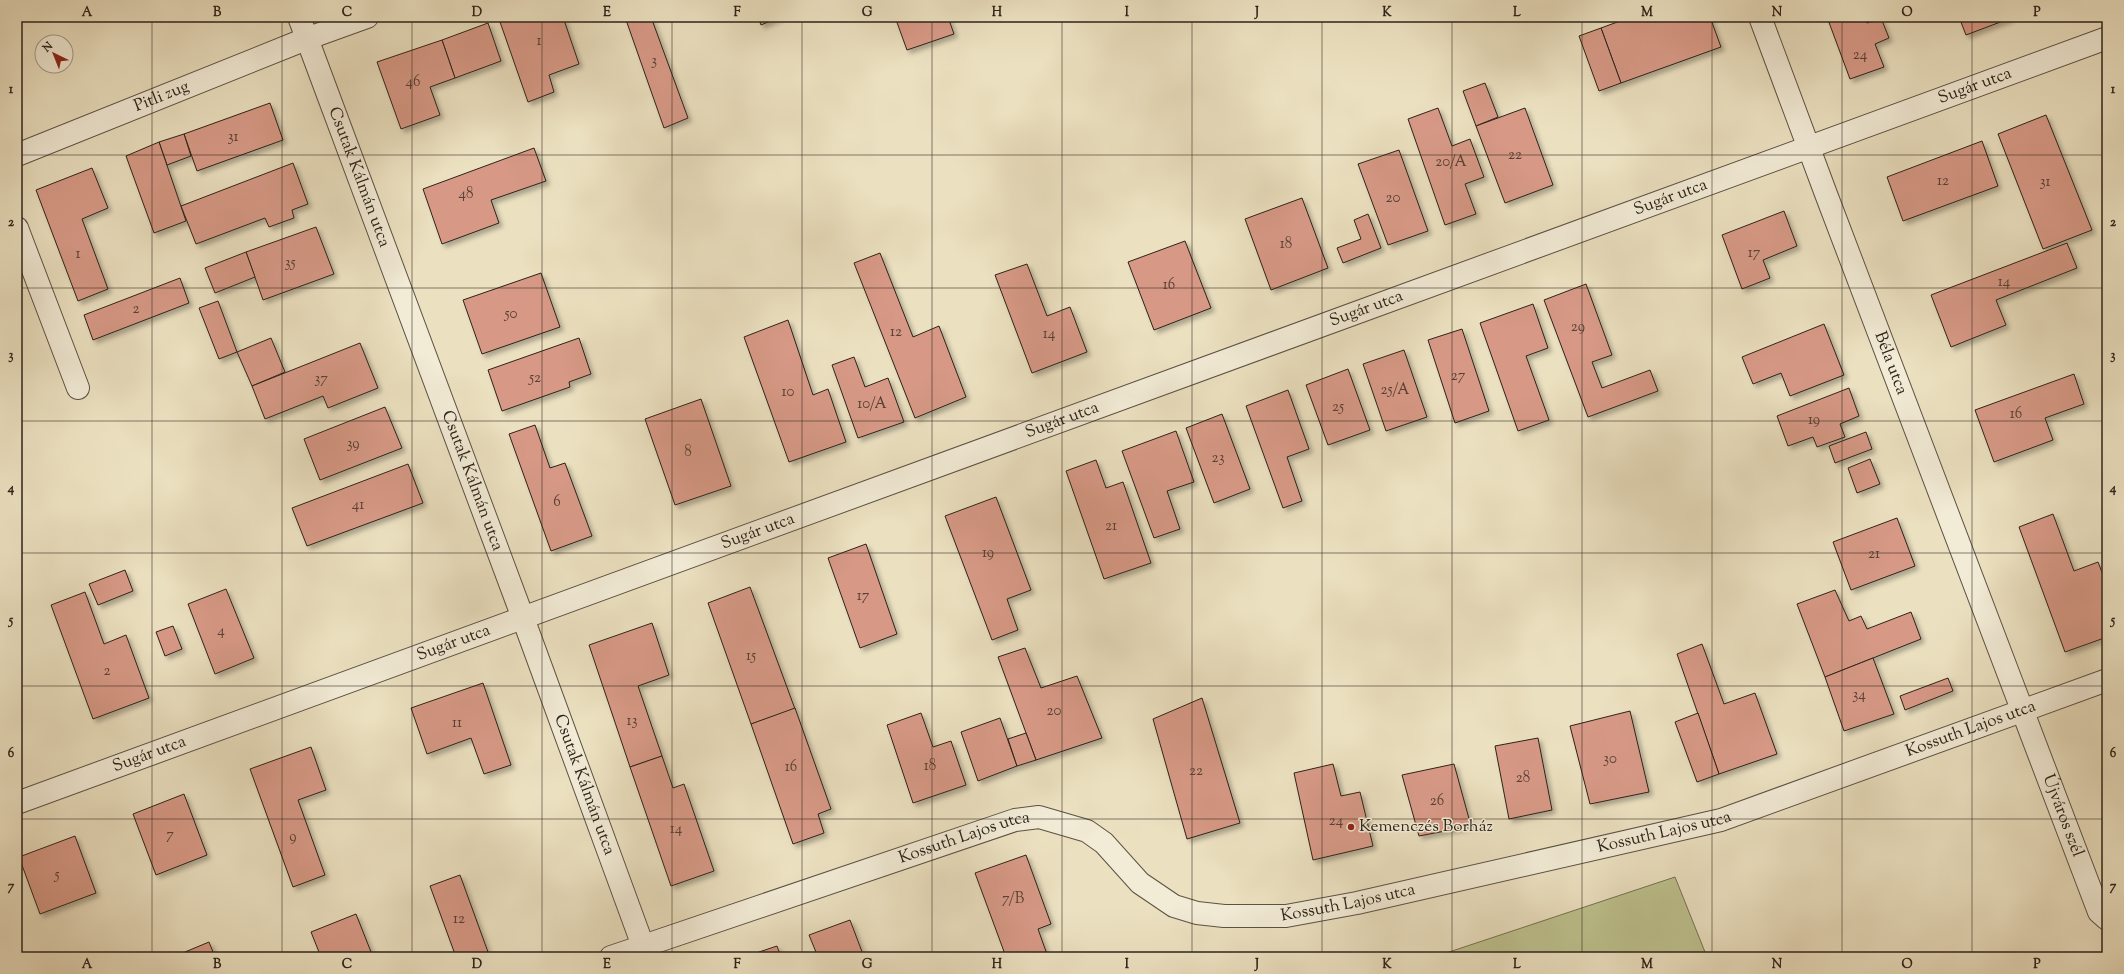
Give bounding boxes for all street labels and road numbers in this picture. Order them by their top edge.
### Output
street label: Sugár utca [1935,62,2015,111]
street label: Pitli zug [131,75,193,119]
street label: Csutak Kálmán utca [322,104,396,251]
street label: Sugár utca [1630,173,1711,222]
street label: Sugár utca [1326,285,1407,334]
street label: Béla utca [1867,328,1913,398]
street label: Sugár utca [1022,396,1103,445]
street label: Csutak Kálmán utca [435,407,509,555]
street label: Sugár utca [718,507,798,556]
street label: Sugár utca [413,619,494,668]
street label: Kossuth Lajos utca [1902,695,2039,764]
street label: Csutak Kálmán utca [547,711,621,859]
street label: Sugár utca [109,730,190,779]
street label: Újváros szél [2036,771,2089,861]
street label: Kossuth Lajos utca [1595,805,1735,860]
street label: Kossuth Lajos utca [896,806,1031,871]
street label: Kossuth Lajos utca [1279,878,1418,929]

